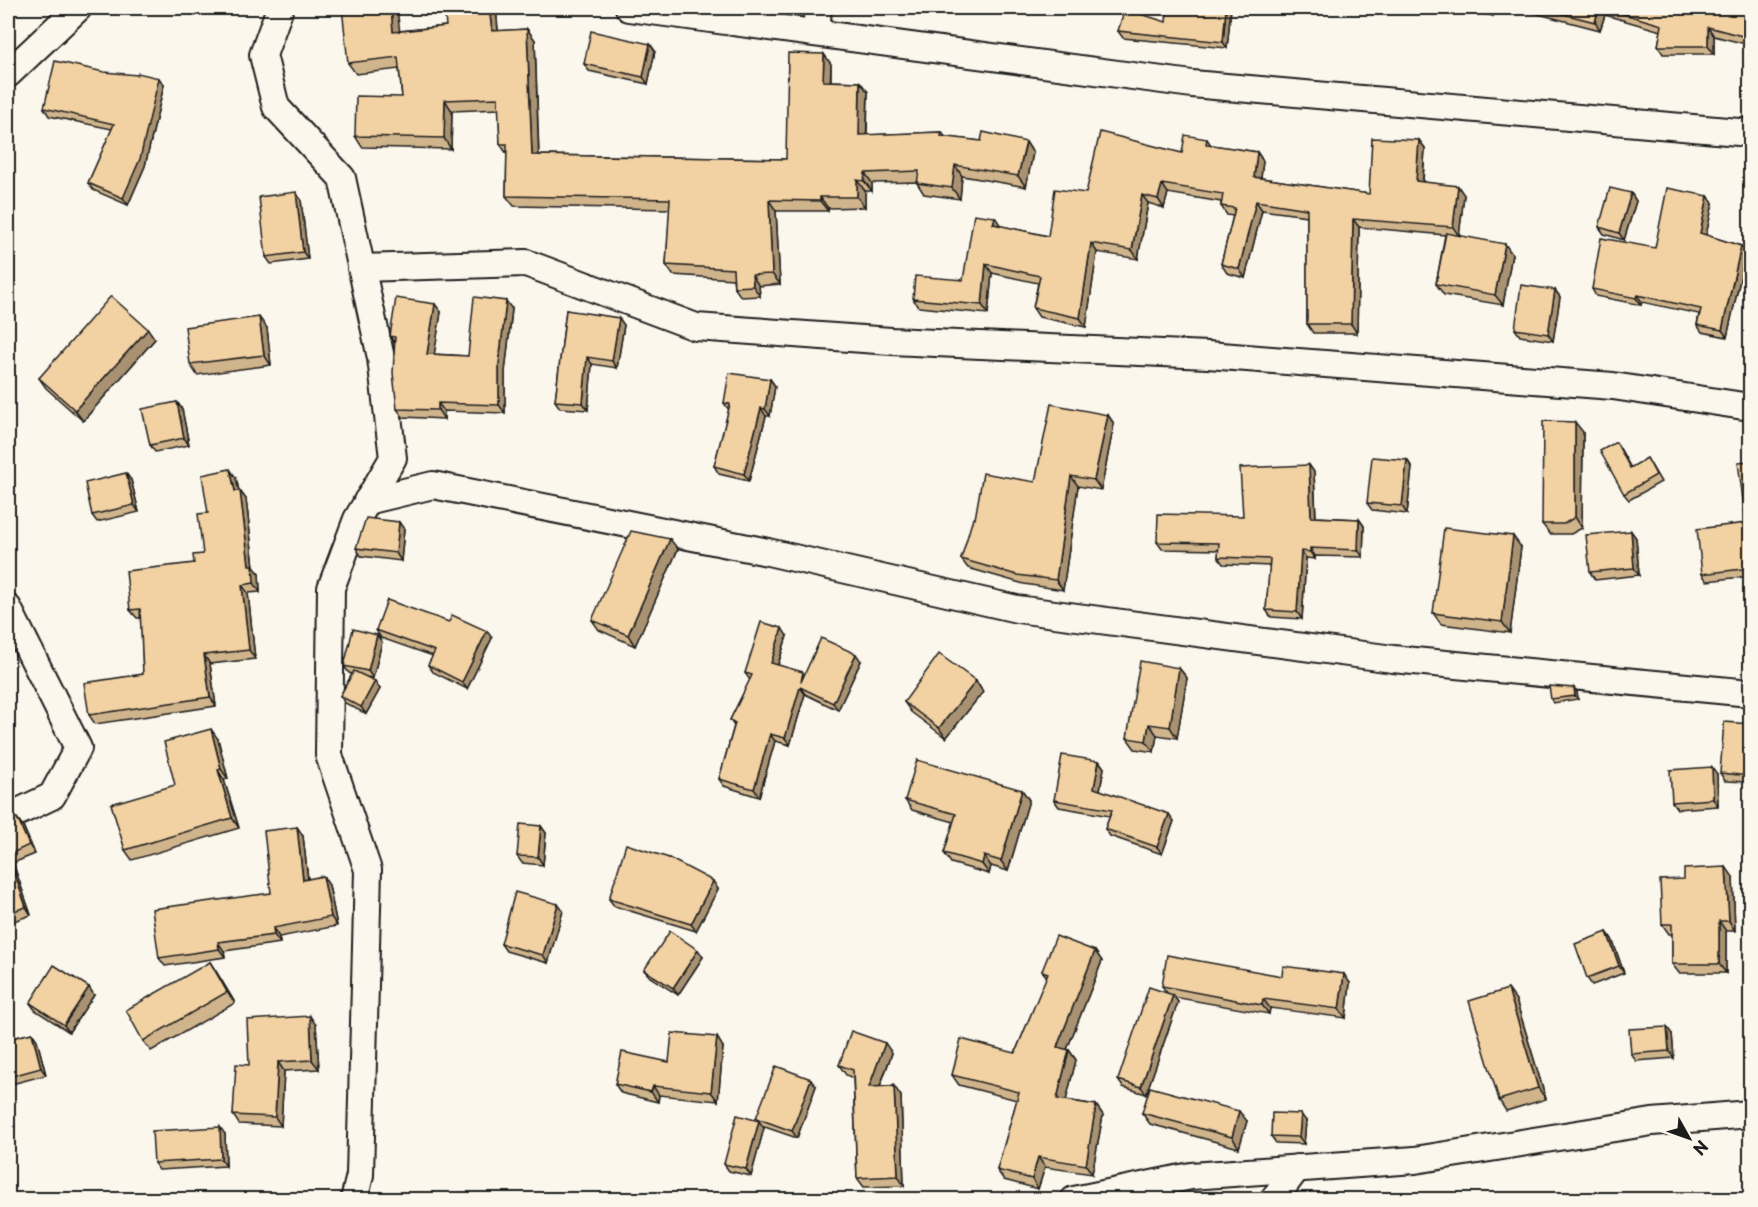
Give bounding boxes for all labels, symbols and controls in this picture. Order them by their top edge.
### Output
north arrow [1659,1108,1719,1168]
text: N [1688,1136,1715,1161]

